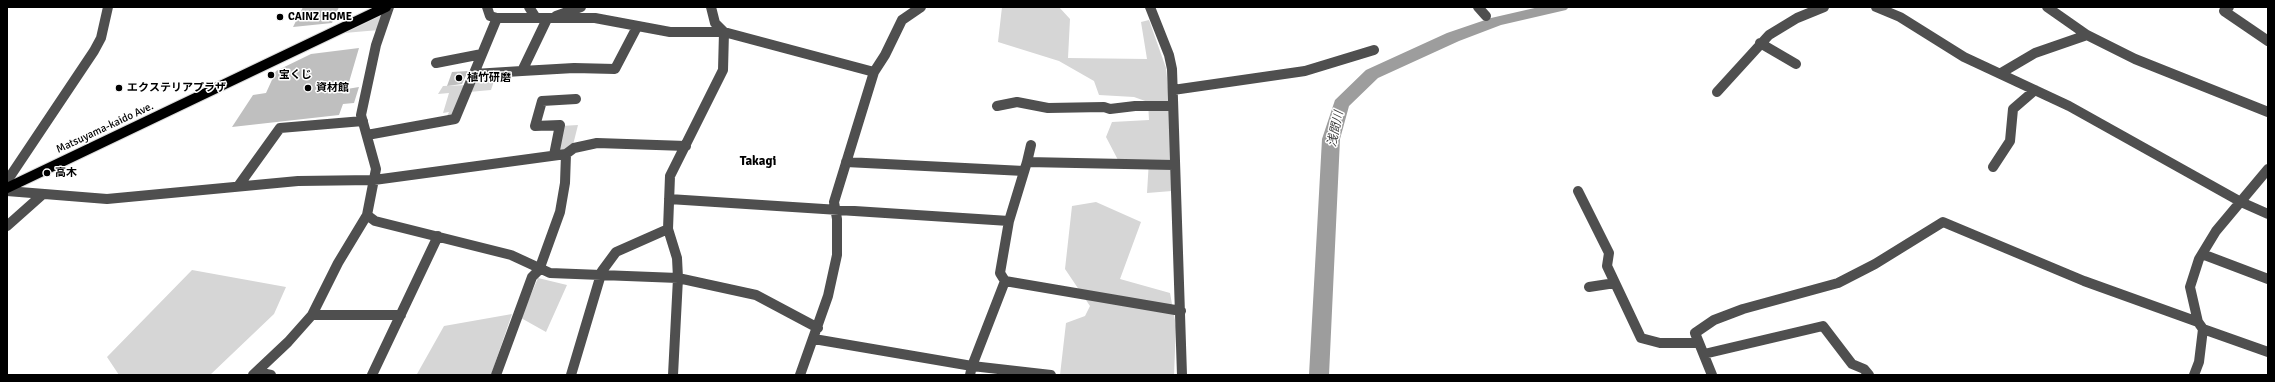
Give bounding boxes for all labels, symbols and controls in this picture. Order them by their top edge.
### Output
place label: CAINZ HOME [288,10,352,24]
marker: CAINZ HOME [275,12,285,22]
place label: 宝くじ [279,68,312,82]
marker: 宝くじ [266,70,276,80]
place label: 植竹研磨 [467,71,511,85]
marker: 植竹研磨 [454,73,464,83]
place label: エクステリアプラザ [127,81,226,95]
place label: 資材館 [316,81,349,95]
marker: エクステリアプラザ [114,83,124,93]
marker: 資材館 [303,83,313,93]
street label: Matsuyama-kaido Ave. [54,100,156,156]
water label: 浅間川 [1325,110,1347,148]
district label: Takagi [740,154,776,170]
place label: 高木 [55,166,77,180]
marker: 高木 [42,168,52,178]

